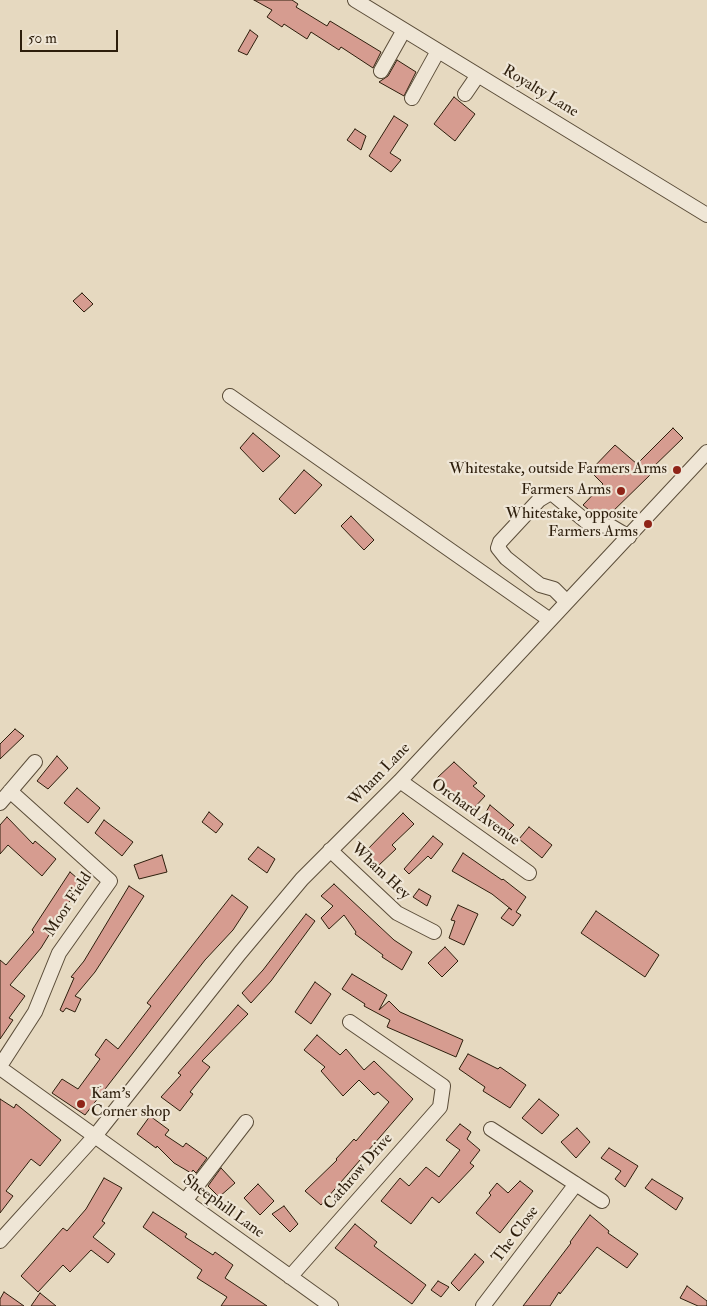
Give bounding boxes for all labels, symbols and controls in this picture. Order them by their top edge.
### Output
scale bar [22,20,120,52]
text: 50 m [28,29,57,48]
street label: Royalty Lane [499,62,581,122]
place label: Whitestake, outside Farmers Arms [449,460,667,480]
marker: Whitestake, outside Farmers Arms [671,464,683,476]
place label: Farmers Arms [521,481,611,501]
marker: Farmers Arms [615,485,627,497]
place label: Whitestake, opposite Farmers Arms [506,505,638,543]
marker: Whitestake, opposite Farmers Arms [642,518,654,530]
street label: Wham Lane [345,739,415,811]
street label: Orchard Avenue [427,775,523,851]
street label: Wham Hey [346,840,414,904]
street label: Moor Field [41,869,97,941]
place label: Kam's Corner shop [91,1085,170,1123]
marker: Kam's Corner shop [75,1098,87,1110]
street label: Cathrow Drive [321,1130,397,1214]
street label: Sheephill Lane [179,1171,267,1243]
street label: The Close [488,1203,544,1267]

